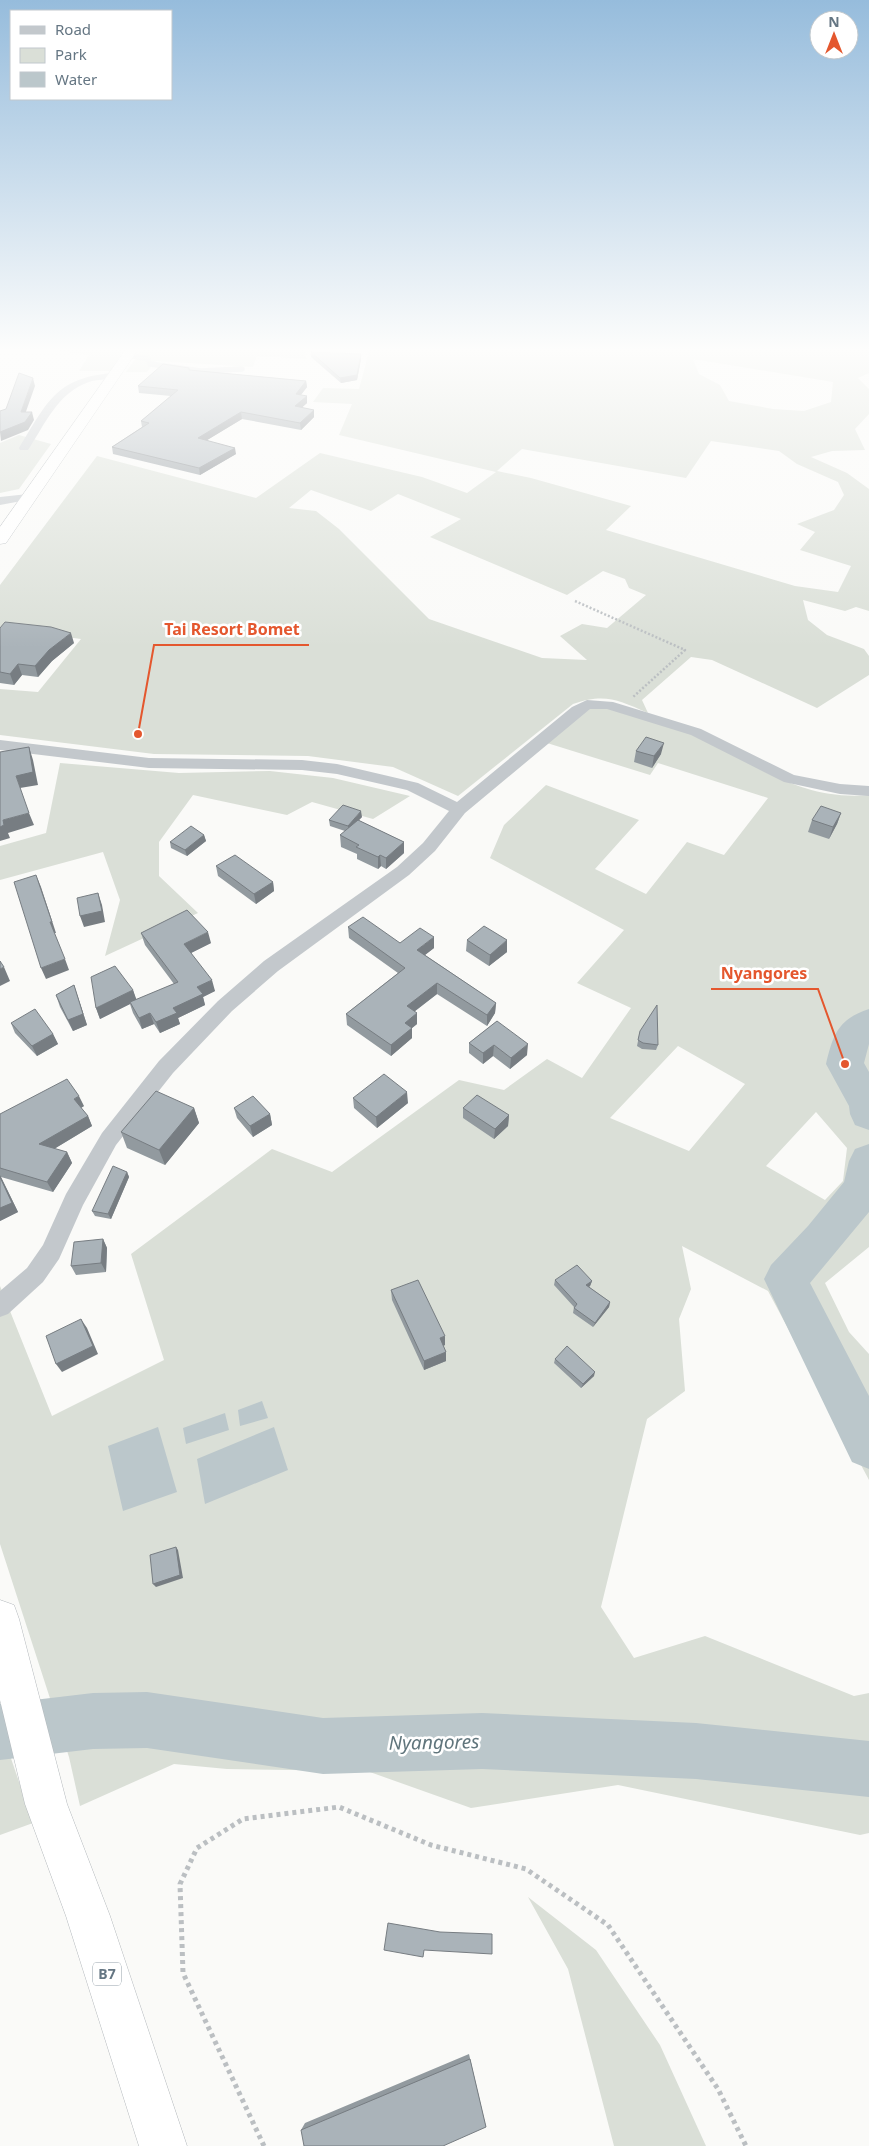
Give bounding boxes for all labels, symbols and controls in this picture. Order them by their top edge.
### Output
legend [10,10,172,100]
north arrow [809,10,859,60]
text: N [828,12,840,31]
text: Road [55,19,91,39]
text: Park [55,44,87,64]
text: Water [55,69,97,89]
callout: Tai Resort Bomet [154,614,309,645]
text: Tai Resort Bomet [164,618,300,640]
callout: Nyangores [711,958,818,989]
text: Nyangores [721,962,807,984]
water label: Nyangores [388,1728,480,1756]
road number: B7 [93,1962,121,1986]

